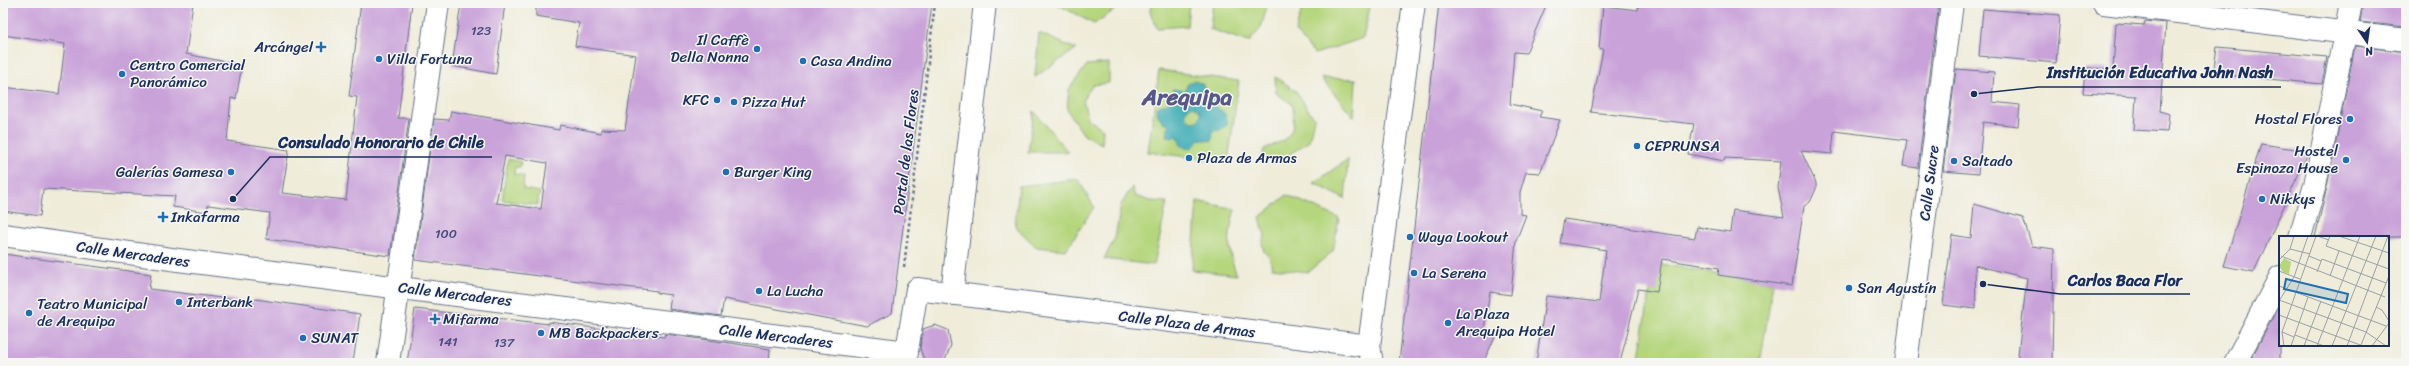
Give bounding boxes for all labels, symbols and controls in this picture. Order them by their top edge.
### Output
house number: 123 [471,19,491,42]
north arrow [2347,22,2387,62]
place label: Il Caffè Della Nonna [671,27,749,70]
place label: Arcángel [253,34,314,60]
text: N [2363,41,2376,61]
marker: Arcángel [316,42,326,52]
marker: Il Caffè Della Nonna [752,44,762,54]
place label: Villa Fortuna [387,46,472,72]
place label: Casa Andina [811,48,892,74]
place label: Centro Comercial Panorámico [130,52,246,95]
marker: Villa Fortuna [374,54,384,64]
marker: Casa Andina [798,56,808,66]
text: Institución Educativa John Nash [2046,58,2274,87]
callout: Institución Educativa John Nash [2038,59,2281,87]
marker: Centro Comercial Panorámico [117,69,127,79]
district label: Arequipa [1141,77,1232,118]
place label: KFC [683,87,709,113]
street label: Portal de las Flores [885,87,927,216]
place label: Pizza Hut [742,89,807,115]
marker: KFC [712,95,722,105]
marker: Pizza Hut [729,97,739,107]
place label: Hostal Flores [2255,106,2343,132]
marker: Hostal Flores [2345,114,2355,124]
text: Consulado Honorario de Chile [277,128,484,157]
callout: Consulado Honorario de Chile [270,129,492,157]
place label: CEPRUNSA [1645,133,1720,159]
place label: Hostel Espinoza House [2236,138,2339,181]
marker: CEPRUNSA [1632,141,1642,151]
street label: Calle Sucre [1911,143,1947,222]
place label: Plaza de Armas [1197,145,1298,171]
place label: Saltado [1962,148,2013,174]
marker: Plaza de Armas [1184,153,1194,163]
marker: Hostel Espinoza House [2341,155,2351,165]
marker: Saltado [1949,156,1959,166]
place label: Galerías Gamesa [116,159,223,185]
place label: Burger King [734,159,812,185]
marker: Galerías Gamesa [226,167,236,177]
marker: Burger King [721,167,731,177]
place label: Nikkys [2270,186,2315,212]
marker: Nikkys [2257,194,2267,204]
place label: Inkafarma [170,204,240,230]
marker: Inkafarma [158,212,168,222]
house number: 100 [435,222,457,245]
place label: Waya Lookout [1418,224,1509,250]
marker: Waya Lookout [1405,232,1415,242]
street label: Calle Mercaderes [75,233,191,275]
inset map [2279,236,2389,346]
place label: La Serena [1422,260,1487,286]
callout: Carlos Baca Flor [2060,266,2190,294]
text: Carlos Baca Flor [2067,266,2184,295]
marker: La Serena [1409,268,1419,278]
street label: Calle Mercaderes [397,274,513,314]
place label: San Agustín [1857,275,1936,301]
place label: La Lucha [767,278,824,304]
marker: San Agustín [1844,283,1854,293]
marker: La Lucha [754,286,764,296]
place label: Interbank [186,289,253,315]
place label: Teatro Municipal de Arequipa [37,291,148,334]
marker: Interbank [174,297,184,307]
place label: La Plaza Arequipa Hotel [1455,301,1556,344]
street label: Calle Plaza de Armas [1117,303,1257,345]
place label: Mifarma [443,306,499,332]
marker: Teatro Municipal de Arequipa [24,308,34,318]
marker: Mifarma [430,314,440,324]
street label: Calle Mercaderes [718,316,834,356]
marker: La Plaza Arequipa Hotel [1443,318,1453,328]
place label: MB Backpackers [549,320,659,346]
place label: SUNAT [311,325,360,351]
marker: MB Backpackers [536,328,546,338]
house number: 141 [438,330,458,353]
house number: 137 [494,331,516,354]
marker: SUNAT [298,333,308,343]

